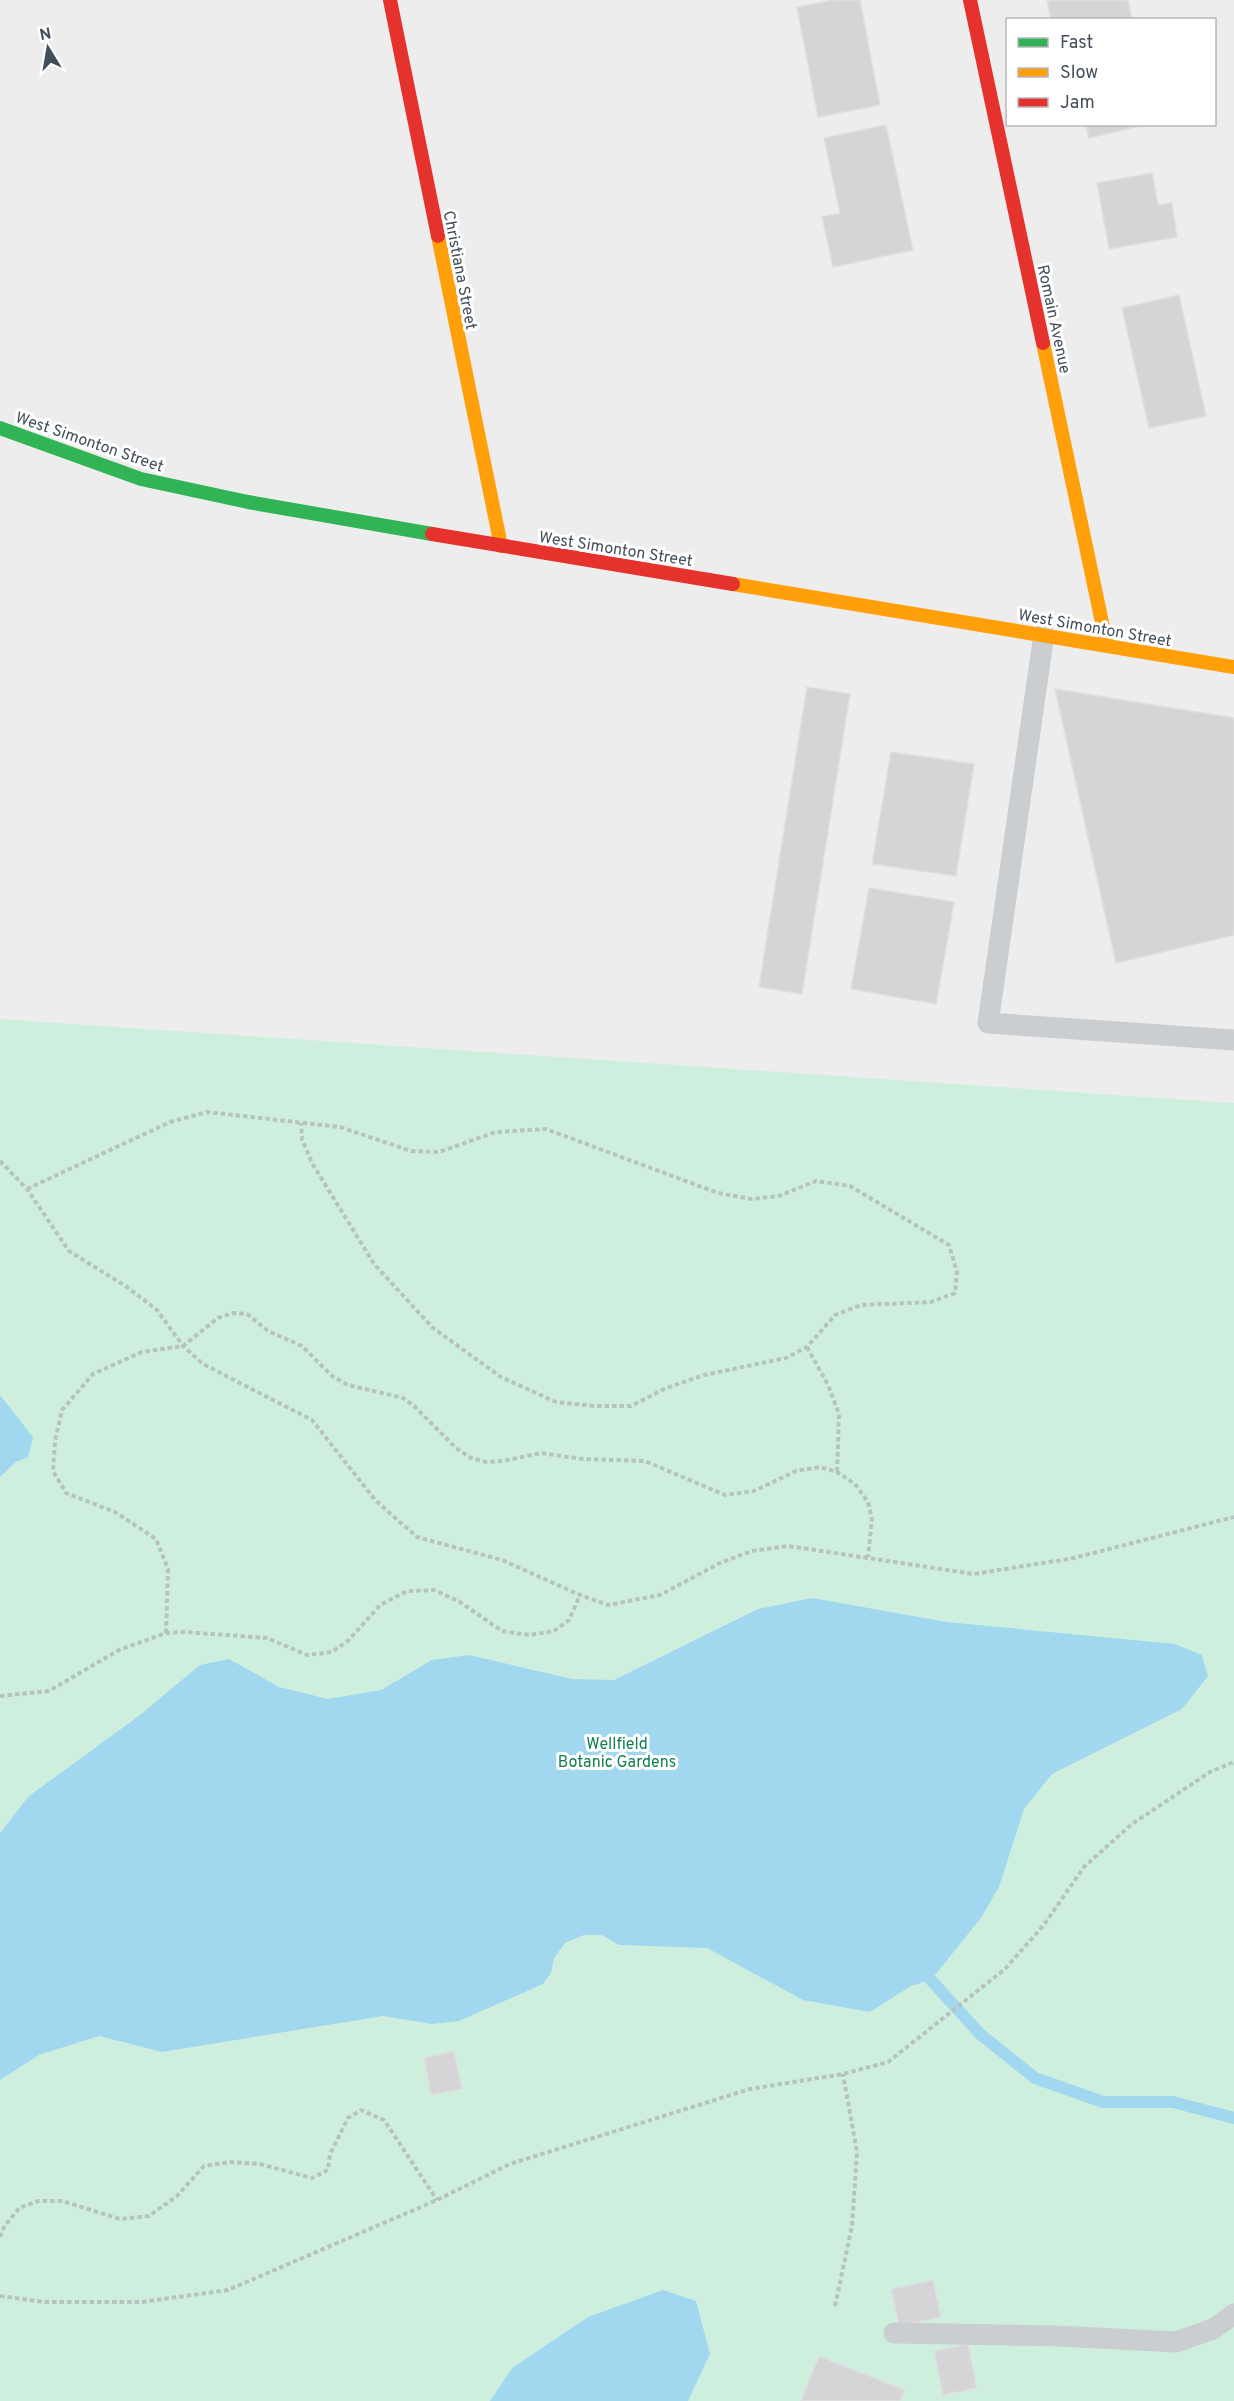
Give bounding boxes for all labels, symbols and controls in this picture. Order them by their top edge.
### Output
north arrow [18,18,78,78]
legend [1006,18,1216,126]
text: N [38,24,53,46]
text: Fast [1060,32,1093,55]
text: Slow [1060,62,1098,85]
text: Jam [1060,92,1095,115]
street label: Christiana Street [438,209,480,332]
street label: Romain Avenue [1032,263,1074,376]
street label: West Simonton Street [13,408,166,478]
street label: West Simonton Street [537,528,694,572]
street label: West Simonton Street [1016,606,1173,652]
park label: Wellfield Botanic Gardens [558,1735,676,1773]

